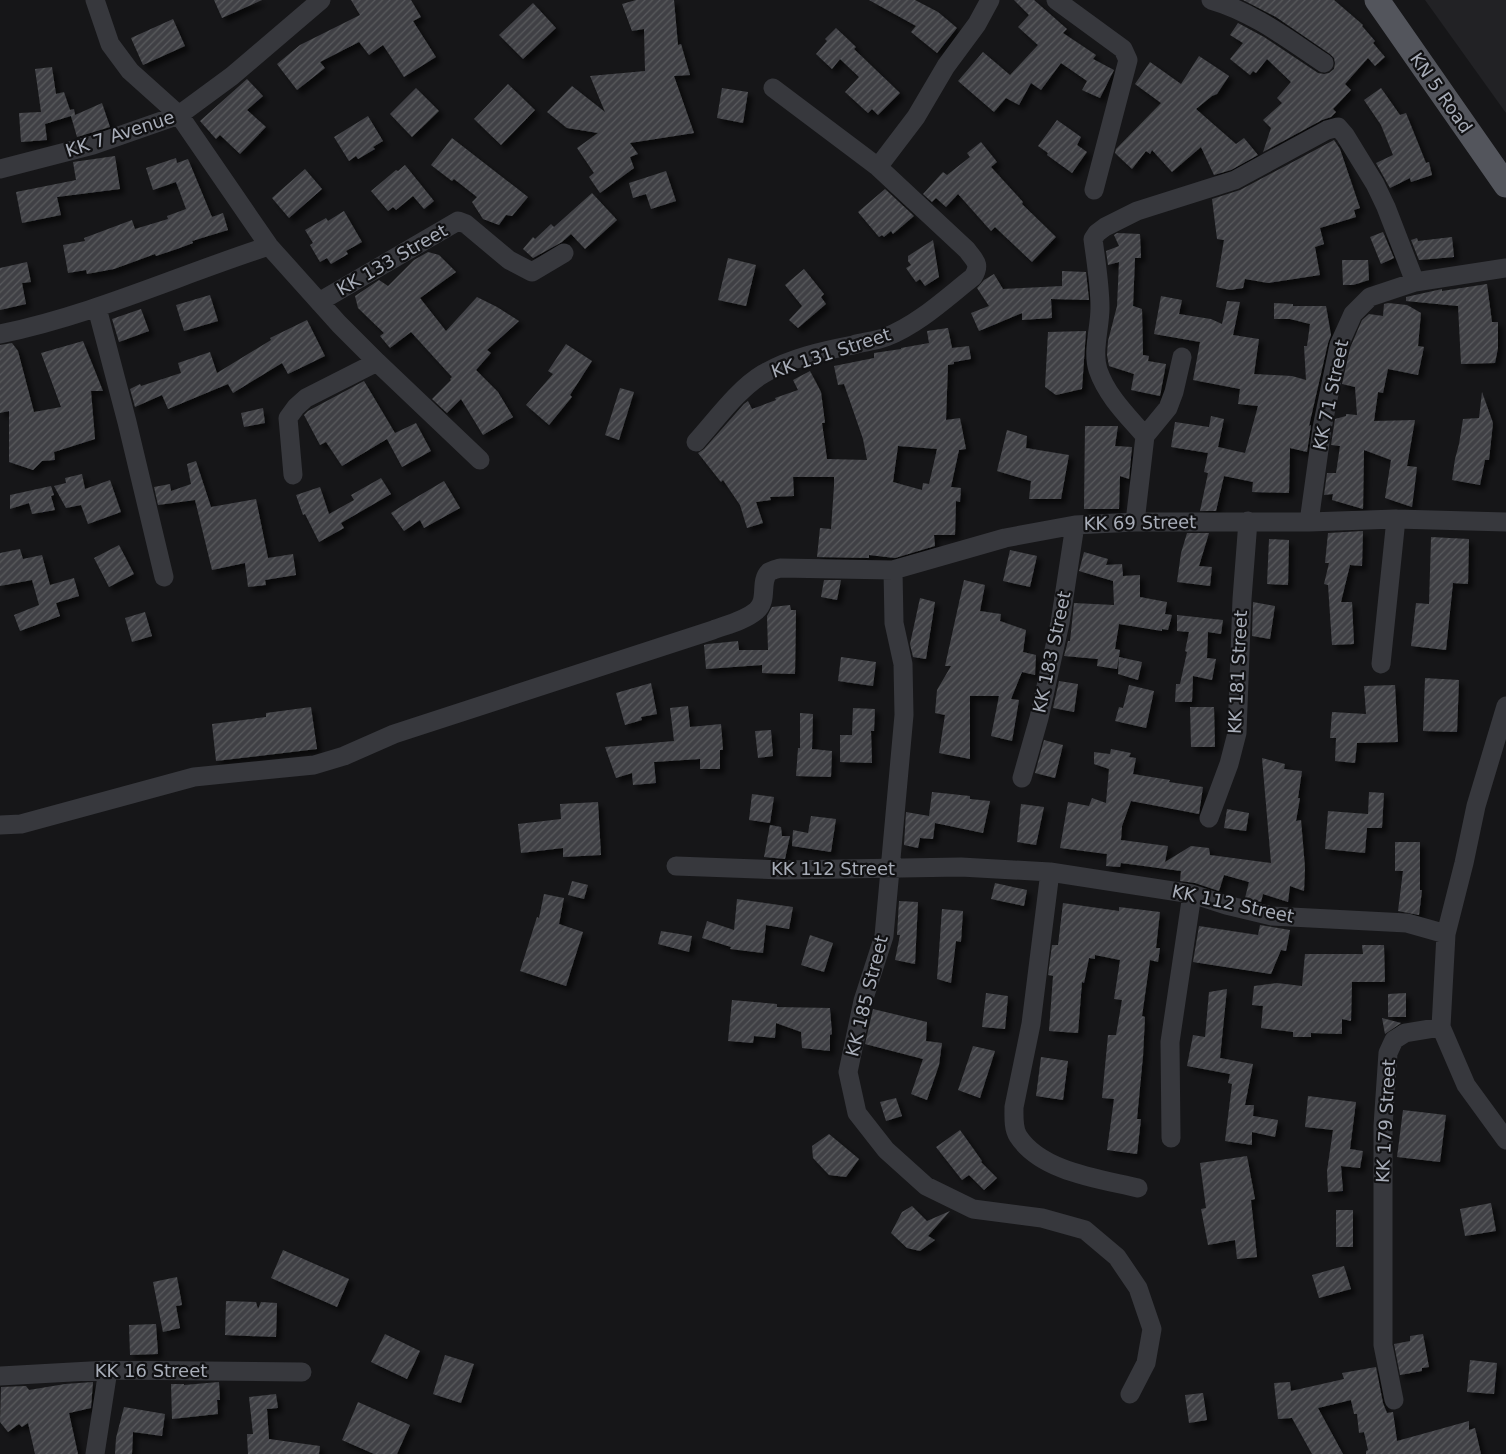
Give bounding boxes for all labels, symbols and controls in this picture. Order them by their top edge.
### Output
street label: KN 5 Road [1406,48,1477,137]
street label: KK 7 Avenue [63,106,177,161]
street label: KK 133 Street [333,219,451,300]
street label: KK 131 Street [769,323,893,382]
street label: KK 71 Street [1309,338,1352,452]
street label: KK 69 Street [1083,511,1196,534]
street label: KK 183 Street [1028,589,1075,715]
street label: KK 181 Street [1224,609,1251,734]
street label: KK 112 Street [771,858,895,879]
street label: KK 112 Street [1170,880,1296,927]
street label: KK 185 Street [841,933,892,1059]
street label: KK 179 Street [1372,1058,1399,1183]
street label: KK 16 Street [95,1360,207,1381]

